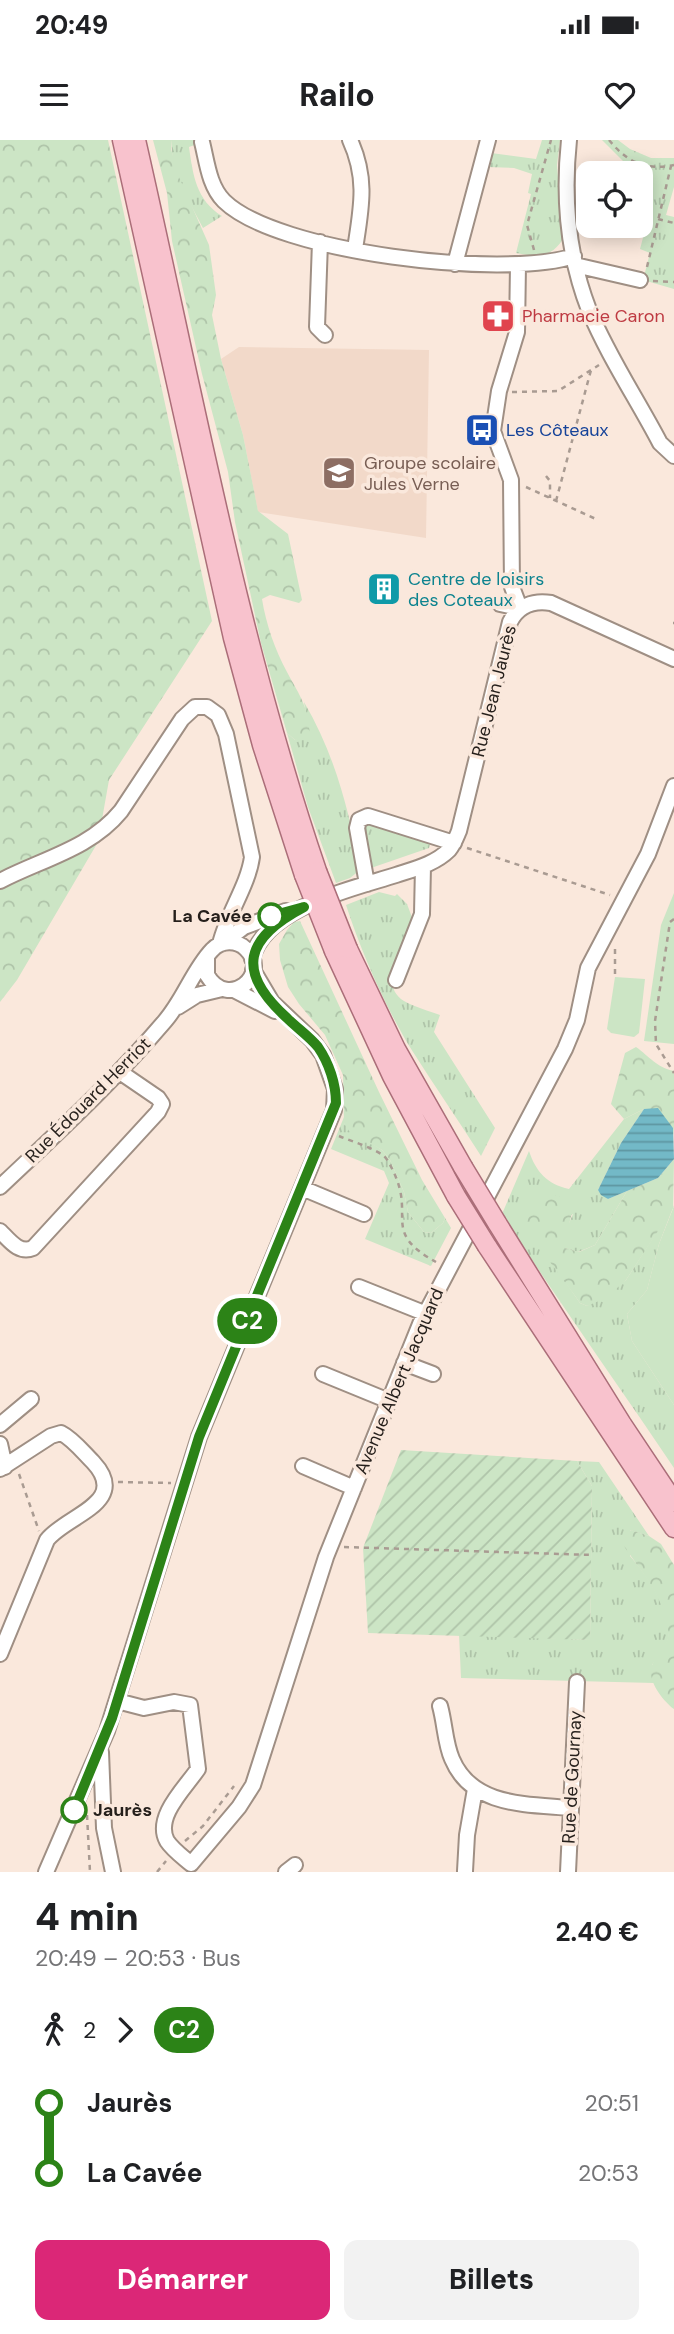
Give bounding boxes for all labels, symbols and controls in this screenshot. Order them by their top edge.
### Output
text: 20:49 [35,8,108,42]
text: Railo [299,74,375,116]
icon: menu [35,76,73,114]
icon: heart [601,76,639,114]
map controls [576,161,653,238]
button: locate [576,161,653,238]
pharmacy icon: Pharmacie Caron [479,297,517,335]
place label: Pharmacie Caron [522,304,665,328]
bus stop icon: Les Côteaux [463,411,501,449]
place label: Les Côteaux [506,418,609,442]
place label: Groupe scolaire Jules Verne [364,451,496,496]
school or university icon: Groupe scolaire Jules Verne [320,454,358,492]
place label: Centre de loisirs des Coteaux [408,567,544,612]
building icon: Centre de loisirs des Coteaux [365,570,403,608]
street label: Rue Jean Jaurès [466,623,522,759]
marker: La Cavée [258,903,284,929]
place label: La Cavée [172,904,252,928]
street label: Rue Édouard Herriot [20,1032,156,1168]
street label: Avenue Albert Jacquard [349,1284,449,1478]
line badge: C2 [216,1298,278,1344]
text: C2 [231,1305,263,1336]
street label: Rue de Gournay [557,1710,587,1844]
marker: Jaurès [61,1797,87,1823]
place label: Jaurès [93,1798,152,1822]
text: 4 min [35,1892,139,1942]
text: 2.40 € [556,1915,639,1949]
text: 20:49 – 20:53 · Bus [35,1943,241,1973]
icon: walk [35,2011,73,2049]
icon: forward [106,2011,144,2049]
text: C2 [168,2014,200,2045]
text: 2 [83,2015,96,2045]
text: Jaurès [87,2086,172,2120]
text: 20:51 [584,2088,639,2118]
text: La Cavée [87,2156,202,2190]
text: 20:53 [578,2158,639,2188]
button: Démarrer [35,2240,330,2320]
button: Billets [344,2240,639,2320]

